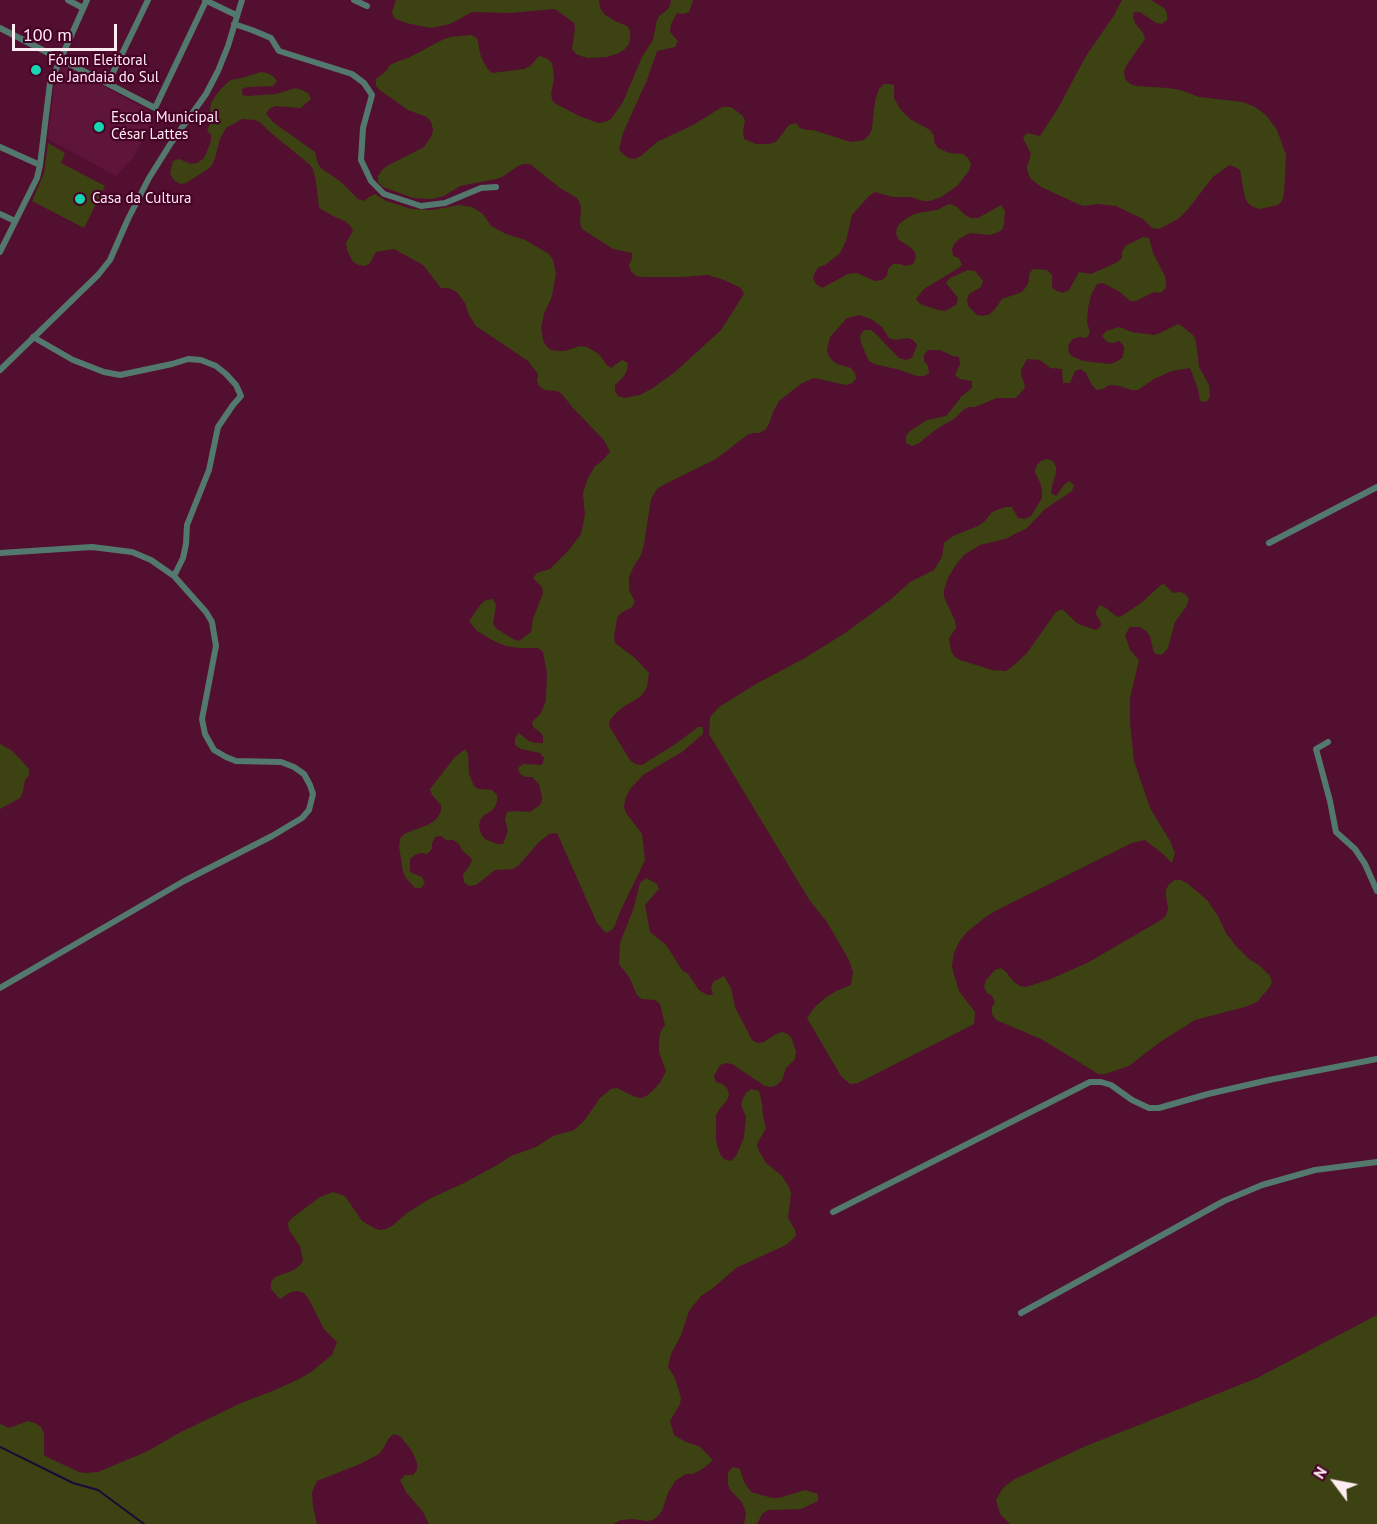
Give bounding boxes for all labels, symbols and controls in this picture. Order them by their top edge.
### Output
scale bar [15,12,120,50]
text: 100 m [23,23,72,46]
place label: Fórum Eleitoral de Jandaia do Sul [48,52,159,87]
marker: Fórum Eleitoral de Jandaia do Sul [29,63,43,77]
place label: Escola Municipal César Lattes [111,109,219,144]
marker: Escola Municipal César Lattes [92,120,106,134]
place label: Casa da Cultura [92,190,192,208]
marker: Casa da Cultura [73,192,87,206]
north arrow [1305,1452,1365,1512]
text: N [1308,1463,1331,1482]

